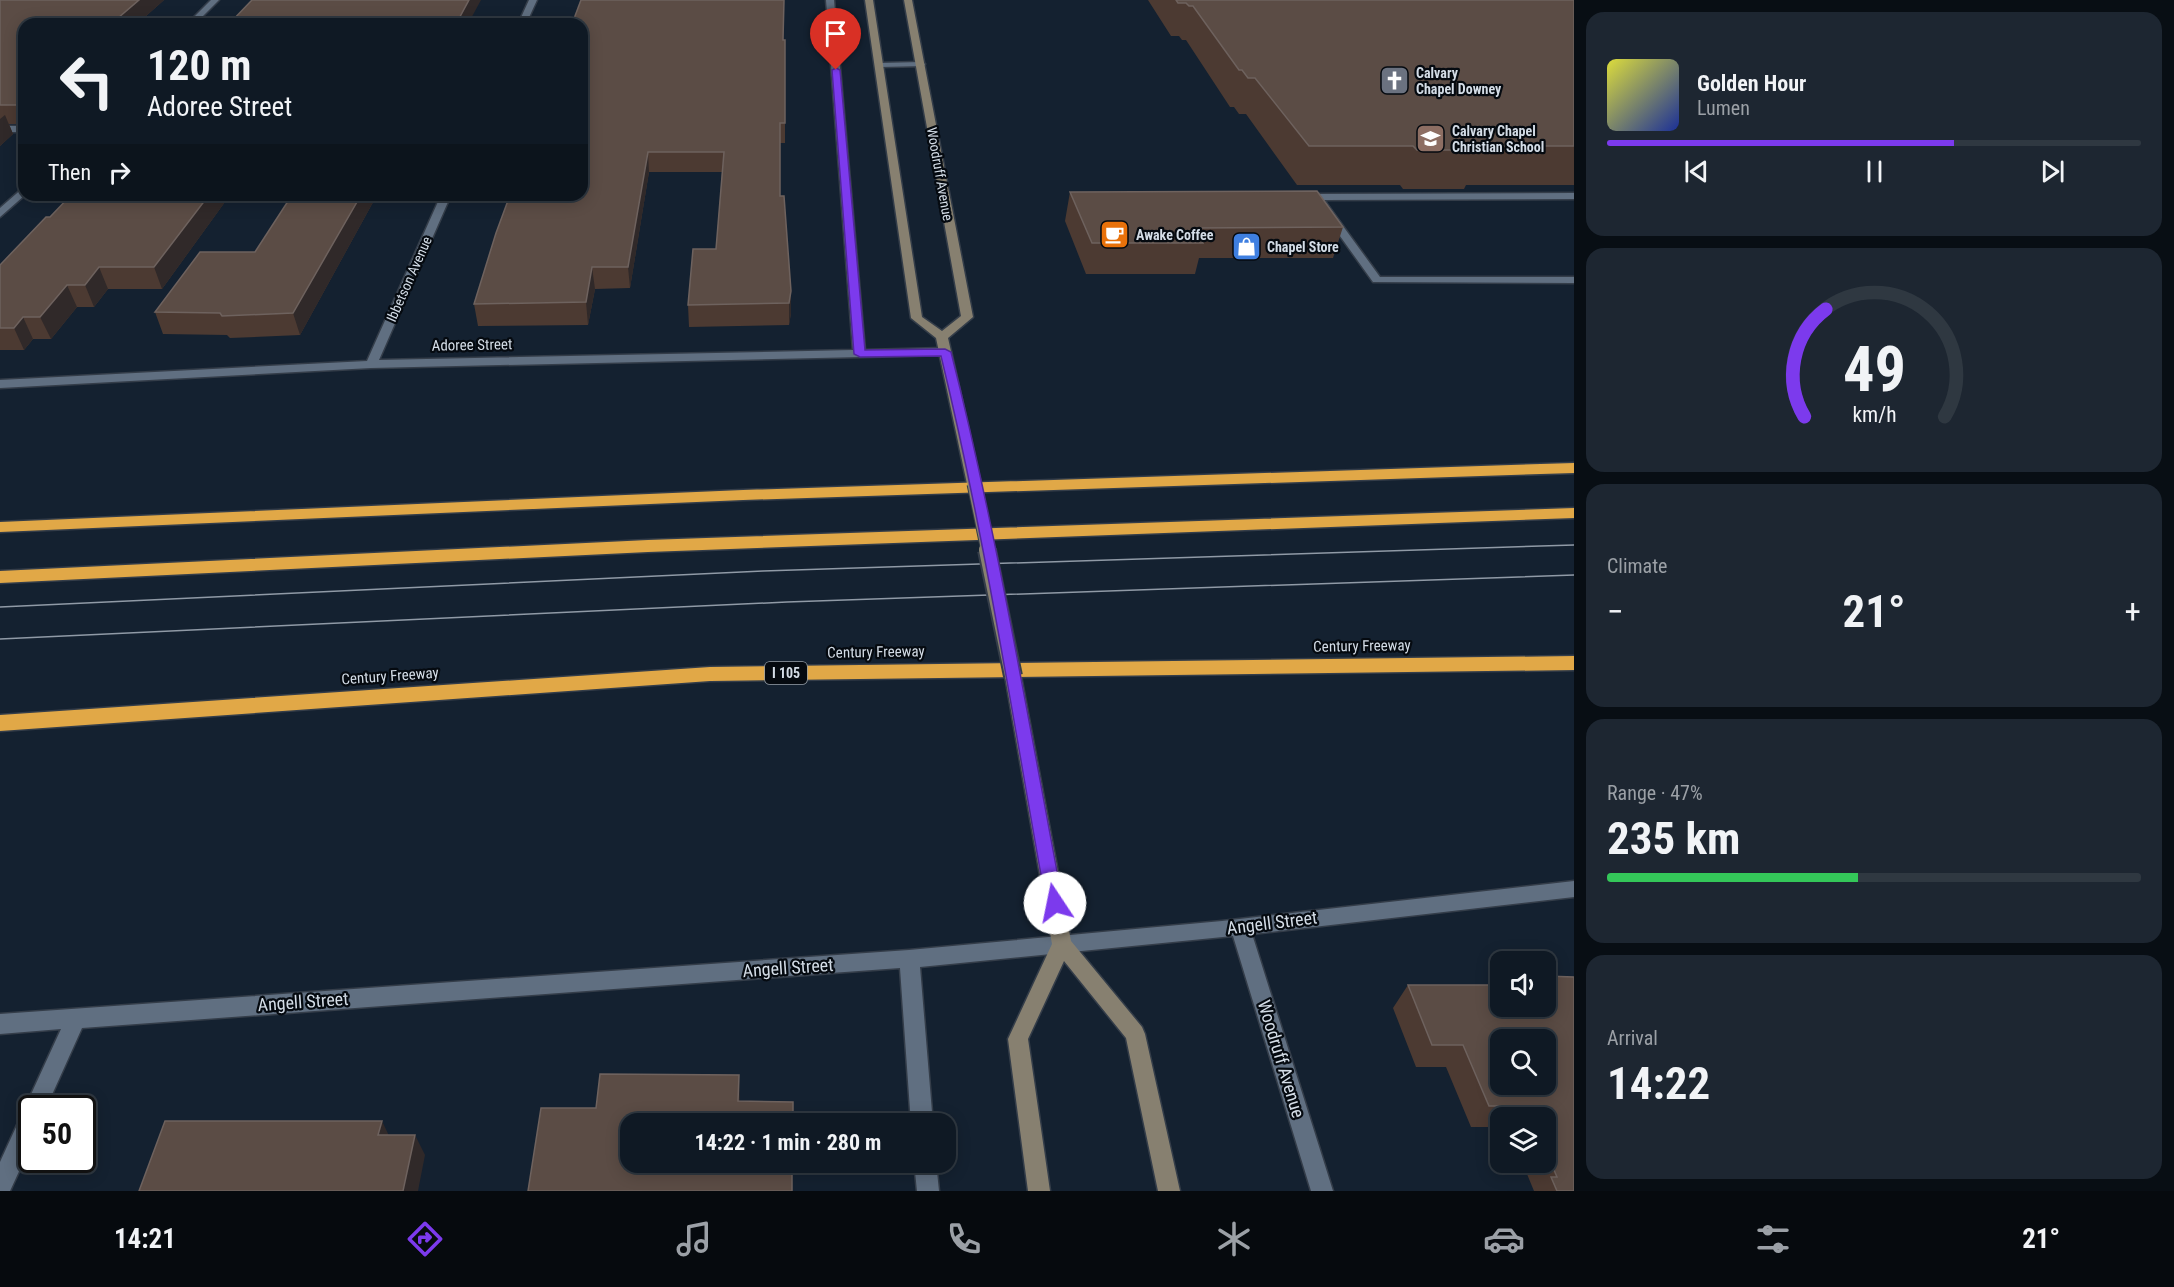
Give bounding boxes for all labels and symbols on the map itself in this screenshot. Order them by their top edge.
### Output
pin [810,8,861,70]
church icon: Calvary Chapel Downey [1379,65,1411,97]
place label: Calvary Chapel Downey [1416,65,1502,97]
school or university icon: Calvary Chapel Christian School [1415,123,1447,155]
place label: Calvary Chapel Christian School [1452,123,1544,155]
street label: Woodruff Avenue [924,126,956,223]
cafe icon: Awake Coffee [1099,219,1131,251]
place label: Awake Coffee [1136,227,1214,243]
shop icon: Chapel Store [1230,231,1262,263]
street label: Ibbetson Avenue [383,233,435,324]
place label: Chapel Store [1267,239,1339,255]
street label: Adoree Street [431,335,513,355]
street label: Century Freeway [1313,636,1411,656]
street label: Century Freeway [827,642,925,662]
road number: I 105 [765,662,807,684]
street label: Century Freeway [341,664,439,688]
position arrow [1023,871,1087,935]
street label: Angell Street [1226,907,1318,938]
street label: Angell Street [742,954,834,981]
street label: Angell Street [257,988,349,1015]
street label: Woodruff Avenue [1254,997,1309,1120]
speed limit sign: 50 [18,1095,96,1173]

